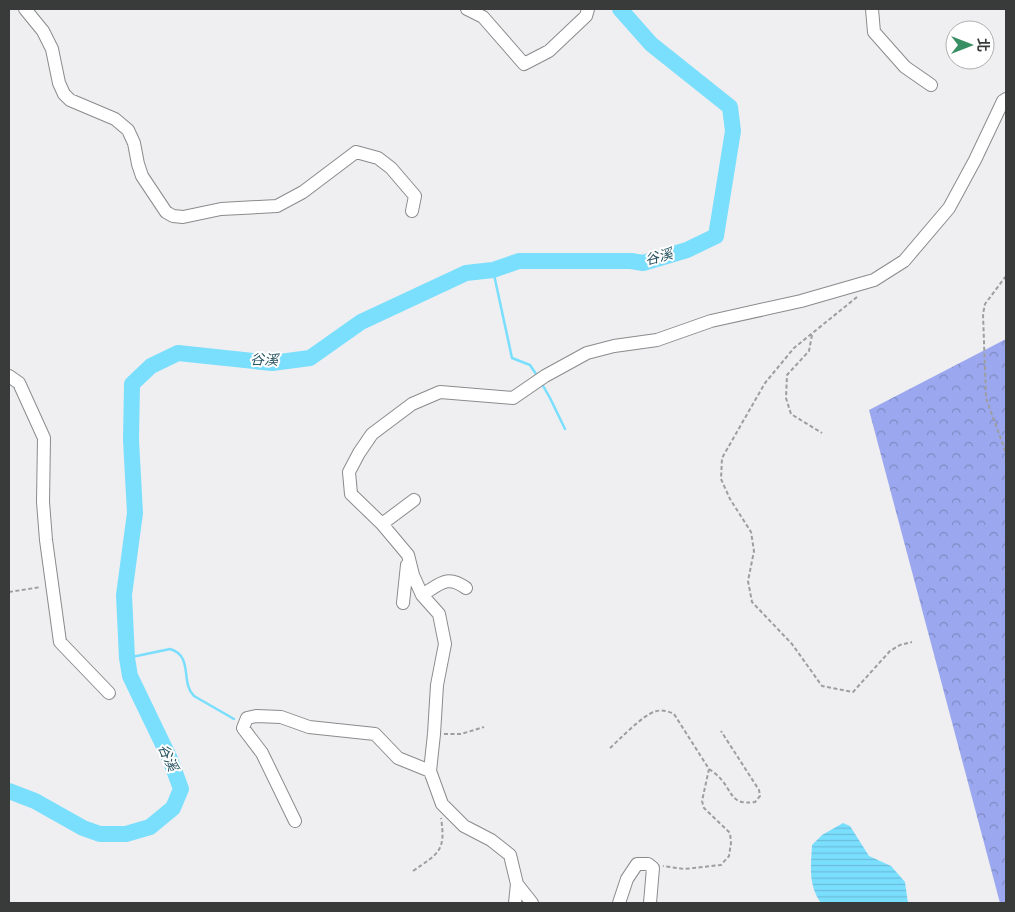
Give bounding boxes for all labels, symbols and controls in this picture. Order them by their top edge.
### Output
north arrow [945,20,995,70]
text: 北 [973,38,990,52]
water label: 谷溪 [643,246,677,270]
water label: 谷溪 [250,352,280,370]
water label: 谷溪 [154,742,181,776]

